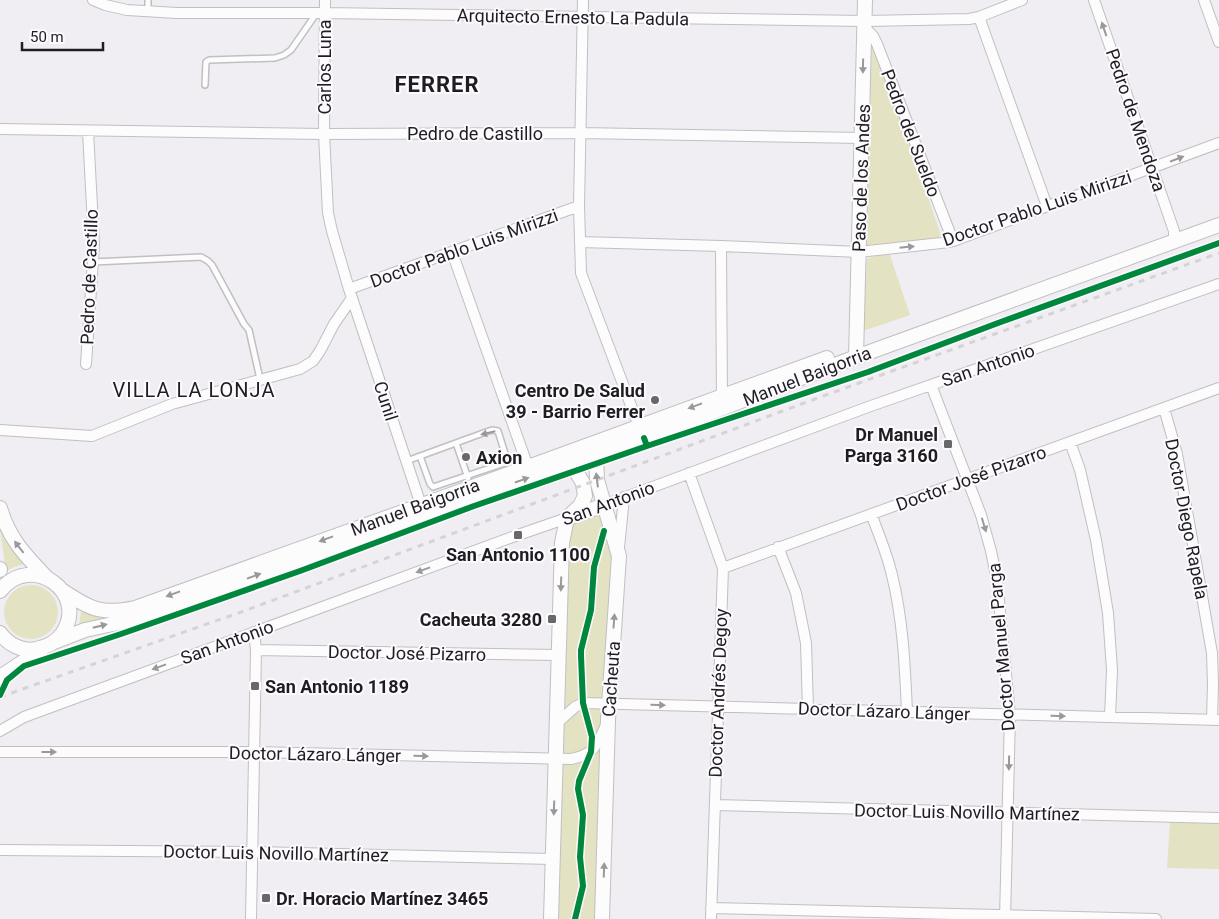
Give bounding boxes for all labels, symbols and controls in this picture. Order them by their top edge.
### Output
street label: Arquitecto Ernesto La Padula [457,4,689,30]
scale bar [22,20,104,52]
street label: Carlos Luna [314,20,335,114]
one-way arrow [1100,21,1108,36]
text: 50 m [30,28,64,46]
street label: Pedro de Mendoza [1102,46,1170,194]
one-way arrow [859,58,867,74]
street label: Pedro del Sueldo [877,66,945,200]
district label: FERRER [394,72,480,97]
street label: Paso de los Andes [848,104,874,252]
street label: Pedro de Castillo [407,123,543,144]
one-way arrow [1170,155,1185,163]
street label: Doctor Pablo Luis Mirizzi [940,166,1134,250]
street label: Doctor Pablo Luis Mirizzi [367,204,561,292]
street label: Pedro de Castillo [76,209,102,345]
one-way arrow [899,243,915,251]
street label: San Antonio [939,339,1037,391]
street label: Manuel Baigorria [740,342,874,410]
district label: VILLA LA LONJA [113,378,275,402]
street label: Cunil [370,379,402,423]
place label: Centro De Salud 39 - Barrio Ferrer [506,380,645,422]
marker: Centro De Salud 39 - Barrio Ferrer [649,394,661,406]
one-way arrow [688,403,703,410]
place label: Dr Manuel Parga 3160 [845,424,938,466]
one-way arrow [480,429,496,437]
street label: Doctor Diego Rapela [1161,437,1213,601]
marker: Dr Manuel Parga 3160 [942,438,954,450]
street label: Doctor José Pizarro [893,441,1049,515]
place label: Axion [476,447,522,468]
marker: Axion [460,451,472,463]
one-way arrow [593,472,601,488]
street label: Manuel Baigorria [348,474,482,540]
one-way arrow [515,476,530,483]
street label: San Antonio [559,477,657,529]
one-way arrow [981,517,989,532]
marker: San Antonio 1100 [512,529,524,541]
one-way arrow [318,535,333,543]
one-way arrow [13,540,24,553]
place label: San Antonio 1100 [446,544,590,565]
street label: Doctor Manuel Parga [983,562,1019,732]
one-way arrow [415,567,430,574]
one-way arrow [247,572,262,580]
one-way arrow [557,576,565,592]
one-way arrow [165,590,180,598]
street label: Doctor Andrés Degoy [705,608,731,778]
place label: Cacheuta 3280 [420,609,542,630]
one-way arrow [611,612,619,628]
marker: Cacheuta 3280 [546,613,558,625]
street label: San Antonio [178,616,276,668]
one-way arrow [92,622,107,630]
street label: Cacheuta [598,640,624,718]
street label: Doctor José Pizarro [328,641,486,665]
one-way arrow [151,663,166,671]
place label: San Antonio 1189 [265,676,409,697]
marker: San Antonio 1189 [249,680,261,692]
street label: Doctor Lázaro Lánger [798,698,970,724]
one-way arrow [650,702,666,710]
one-way arrow [1051,712,1067,720]
street label: Doctor Lázaro Lánger [229,742,401,766]
one-way arrow [41,748,57,756]
one-way arrow [413,752,429,760]
one-way arrow [1005,756,1013,772]
one-way arrow [550,800,558,816]
street label: Doctor Luis Novillo Martínez [854,800,1080,824]
street label: Doctor Luis Novillo Martínez [163,841,389,865]
one-way arrow [600,862,608,878]
place label: Dr. Horacio Martínez 3465 [276,888,488,909]
marker: Dr. Horacio Martínez 3465 [260,892,272,904]

